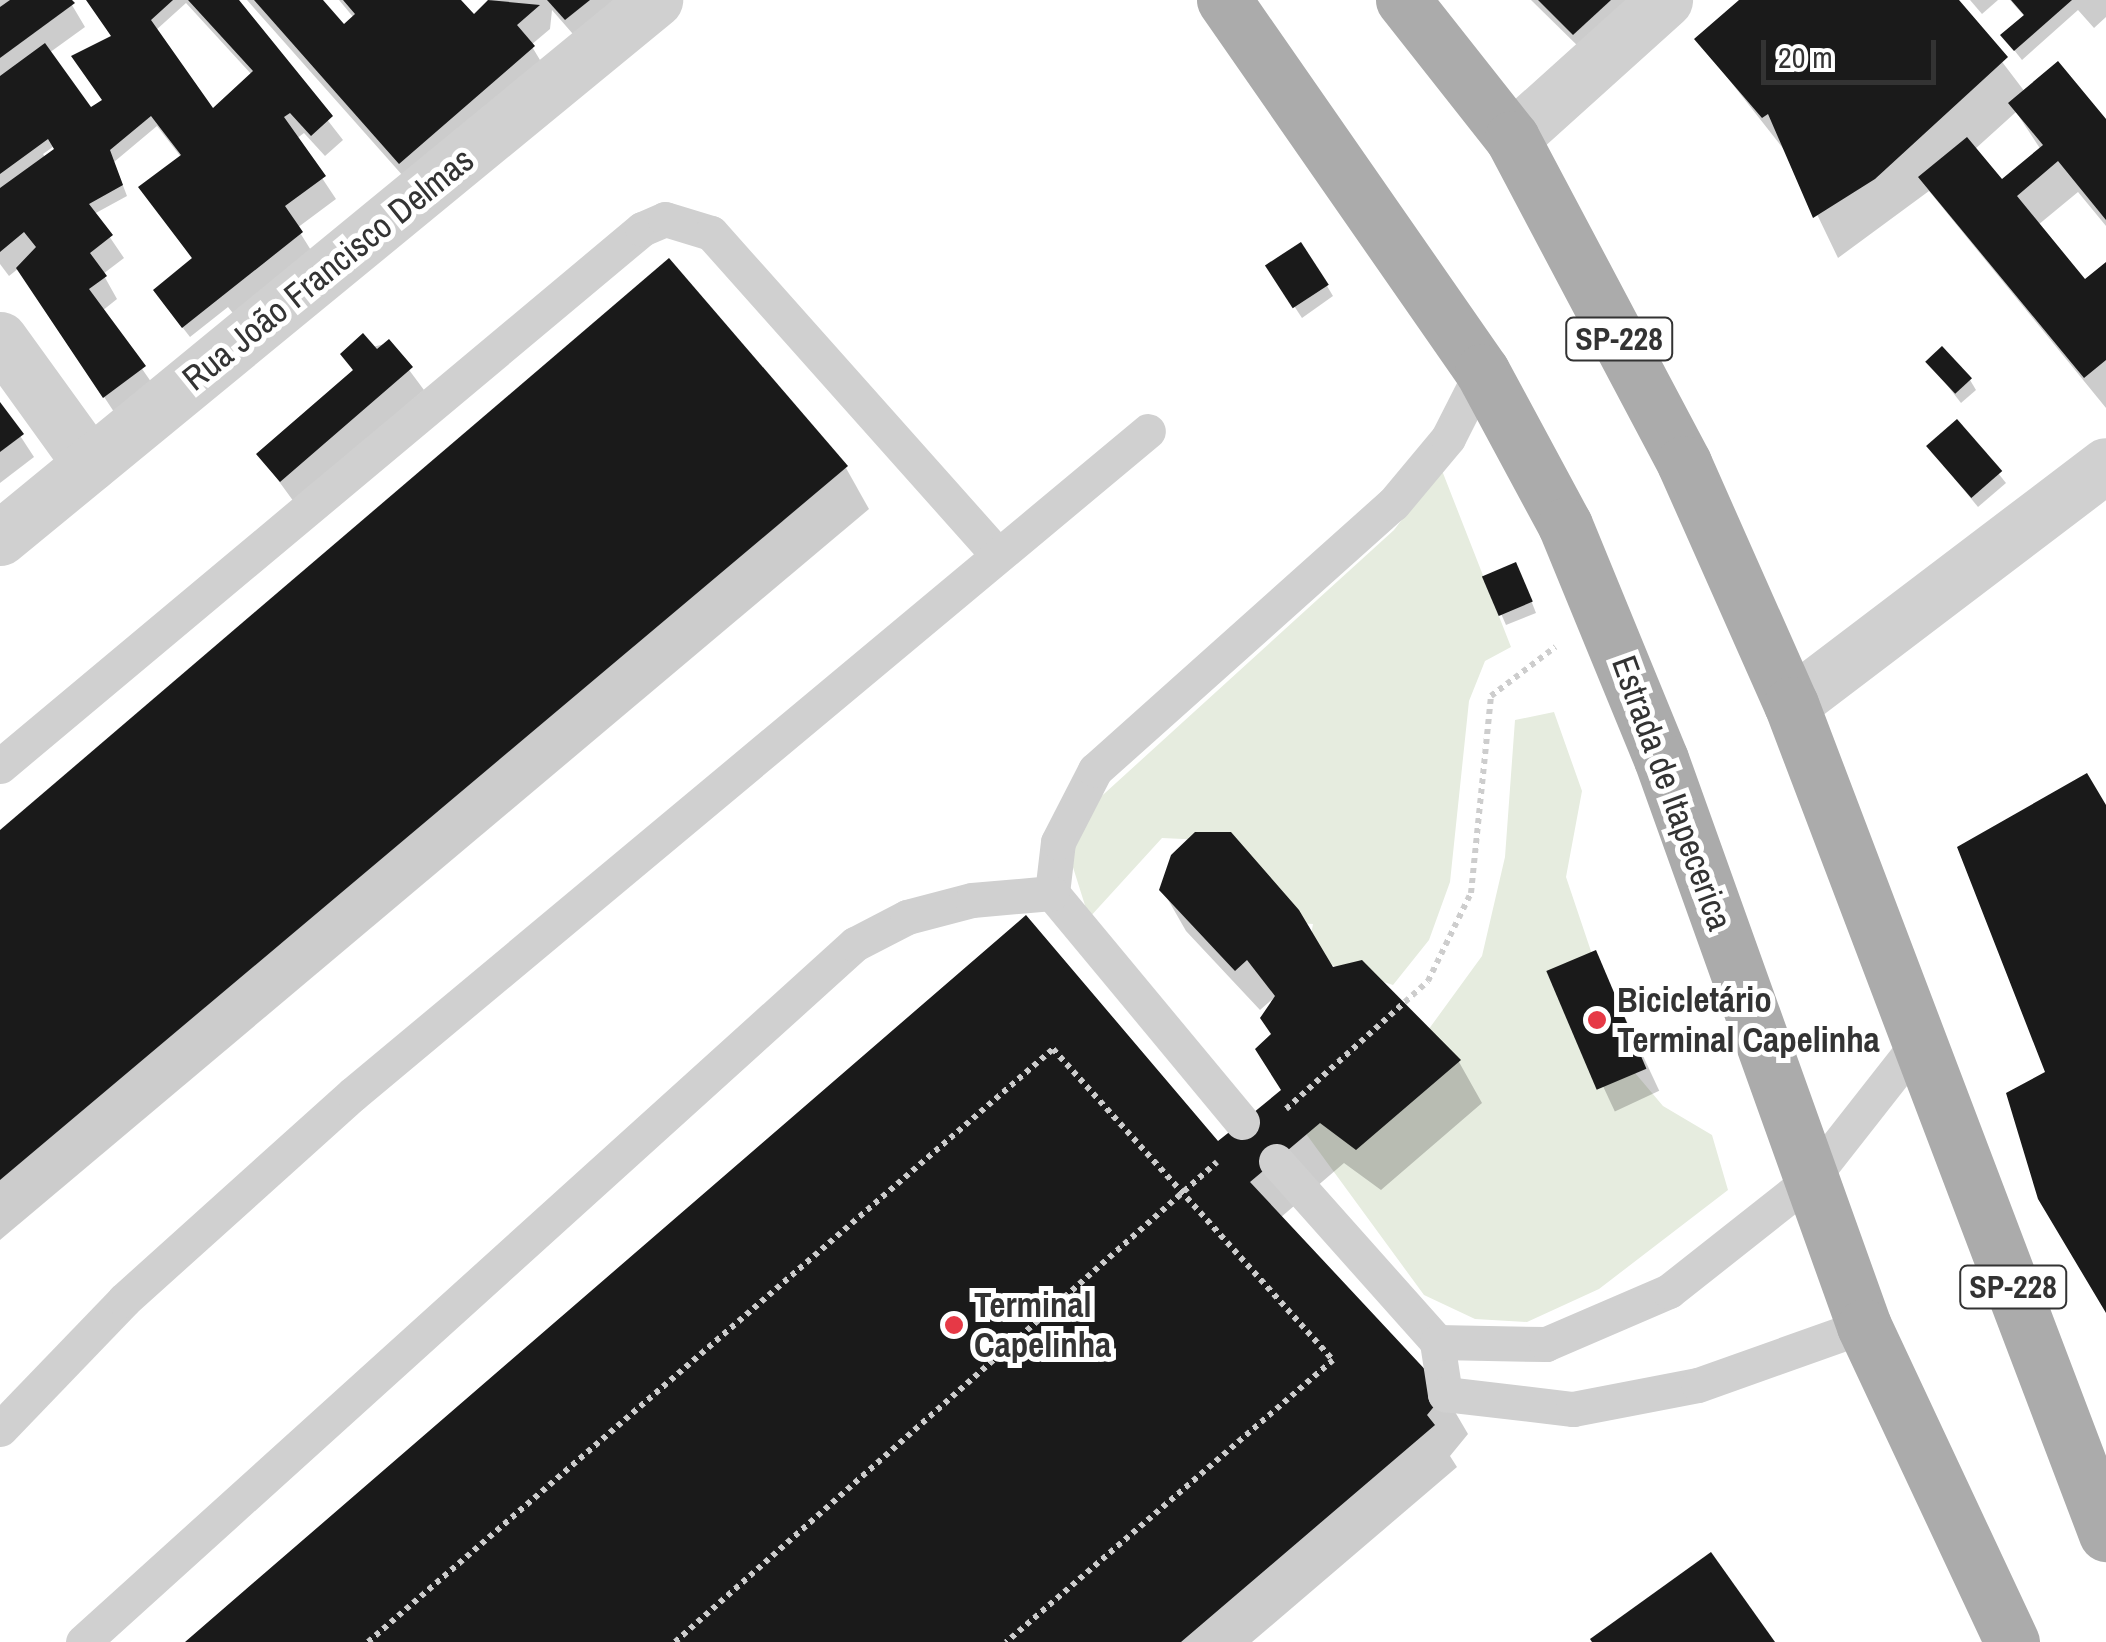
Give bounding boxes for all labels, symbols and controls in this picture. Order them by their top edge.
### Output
scale bar [1766,20,1941,82]
text: 20 m [1778,37,1833,77]
street label: Rua João Francisco Delmas [174,139,482,399]
road number: SP-228 [1564,312,1674,366]
street label: Estrada de Itapecerica [1603,650,1741,936]
place label: Bicicletário Terminal Capelinha [1617,979,1880,1061]
marker: Bicicletário Terminal Capelinha [1586,1009,1608,1031]
road number: SP-228 [1958,1260,2068,1314]
place label: Terminal Capelinha [974,1284,1111,1366]
marker: Terminal Capelinha [943,1314,965,1336]

